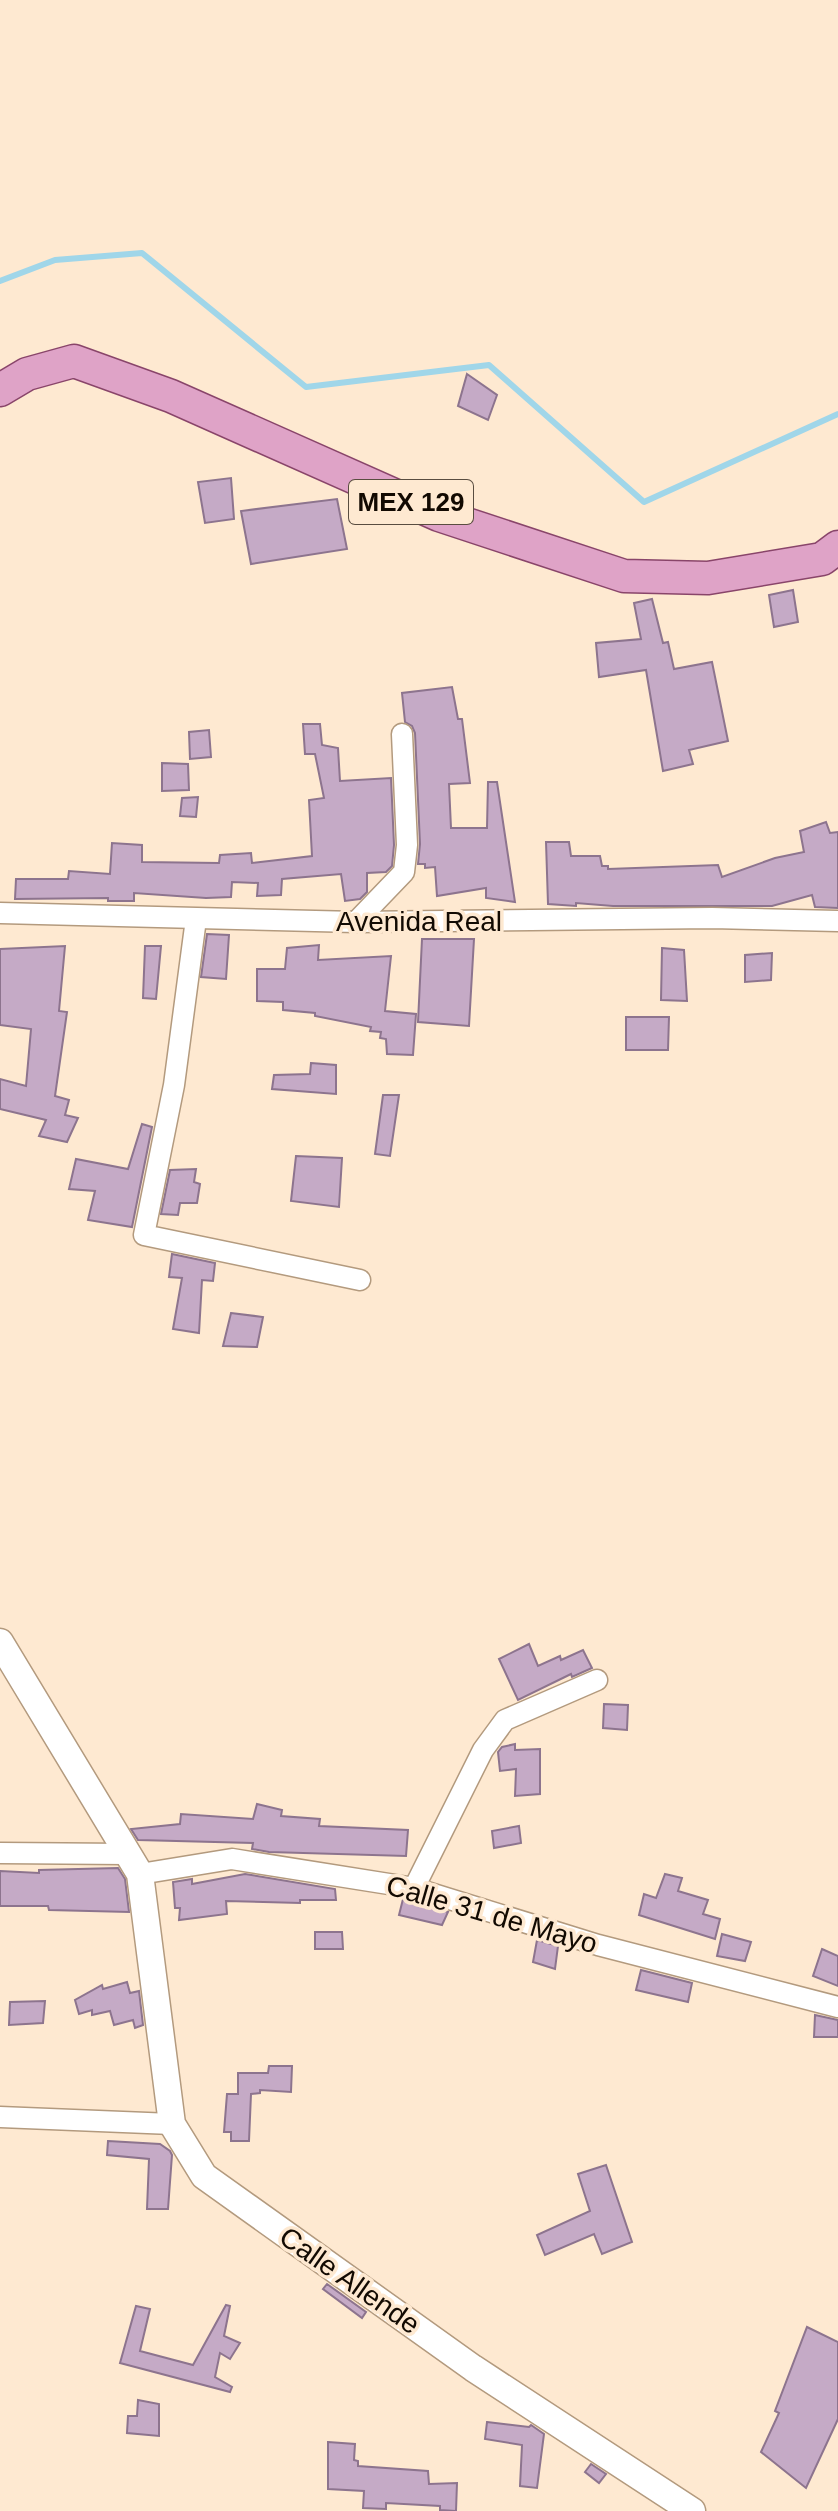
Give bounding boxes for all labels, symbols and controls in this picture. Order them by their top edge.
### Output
road number: MEX 129 [349,480,473,524]
street label: Avenida Real [336,906,502,937]
street label: Calle 31 de Mayo [383,1870,601,1959]
street label: Calle Allende [274,2221,426,2340]

